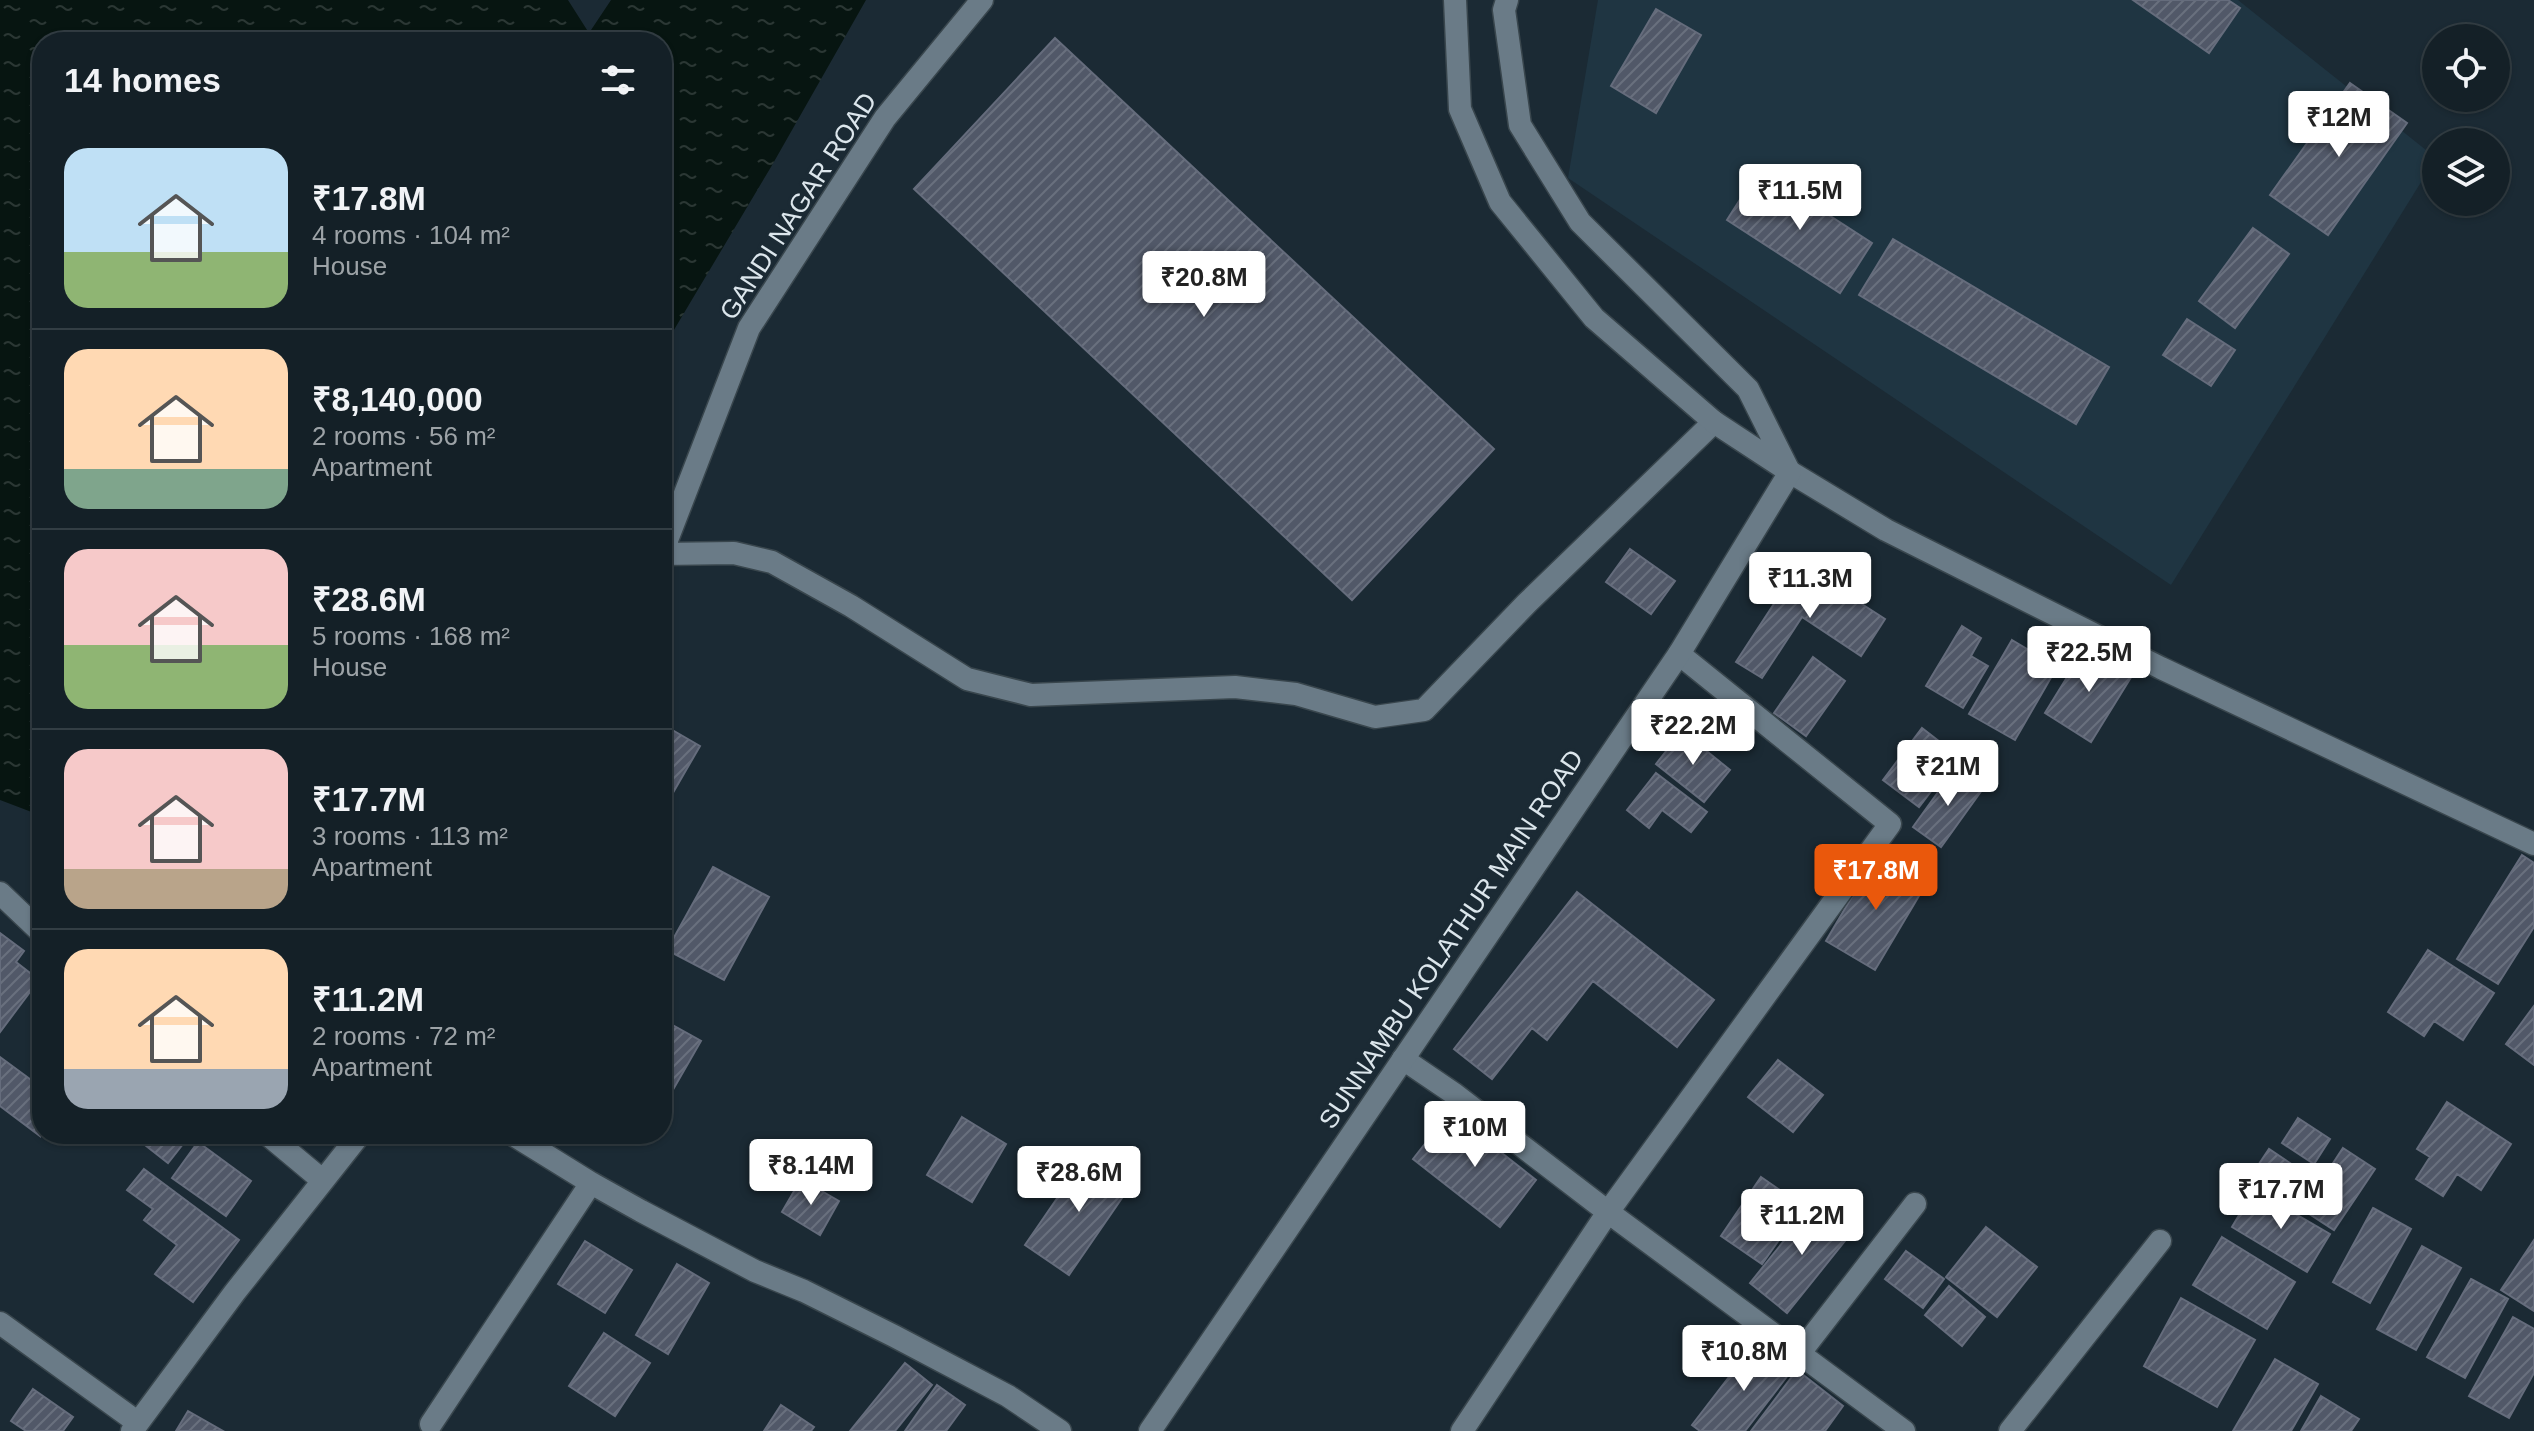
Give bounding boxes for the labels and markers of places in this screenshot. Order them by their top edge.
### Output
pin: ₹12M [2292,91,2386,159]
pin: ₹11.5M [1735,164,1865,232]
pin: ₹20.8M [1139,251,1269,319]
pin: ₹11.3M [1745,552,1875,620]
pin: ₹22.5M [2024,626,2154,694]
pin: ₹22.2M [1628,699,1758,767]
pin: ₹21M [1901,740,1995,808]
pin: ₹17.8M [1811,844,1941,912]
pin: ₹10M [1428,1101,1522,1169]
pin: ₹8.14M [746,1139,876,1207]
pin: ₹28.6M [1014,1146,1144,1214]
pin: ₹17.7M [2216,1163,2346,1231]
pin: ₹11.2M [1737,1189,1867,1257]
pin: ₹10.8M [1679,1325,1809,1393]

